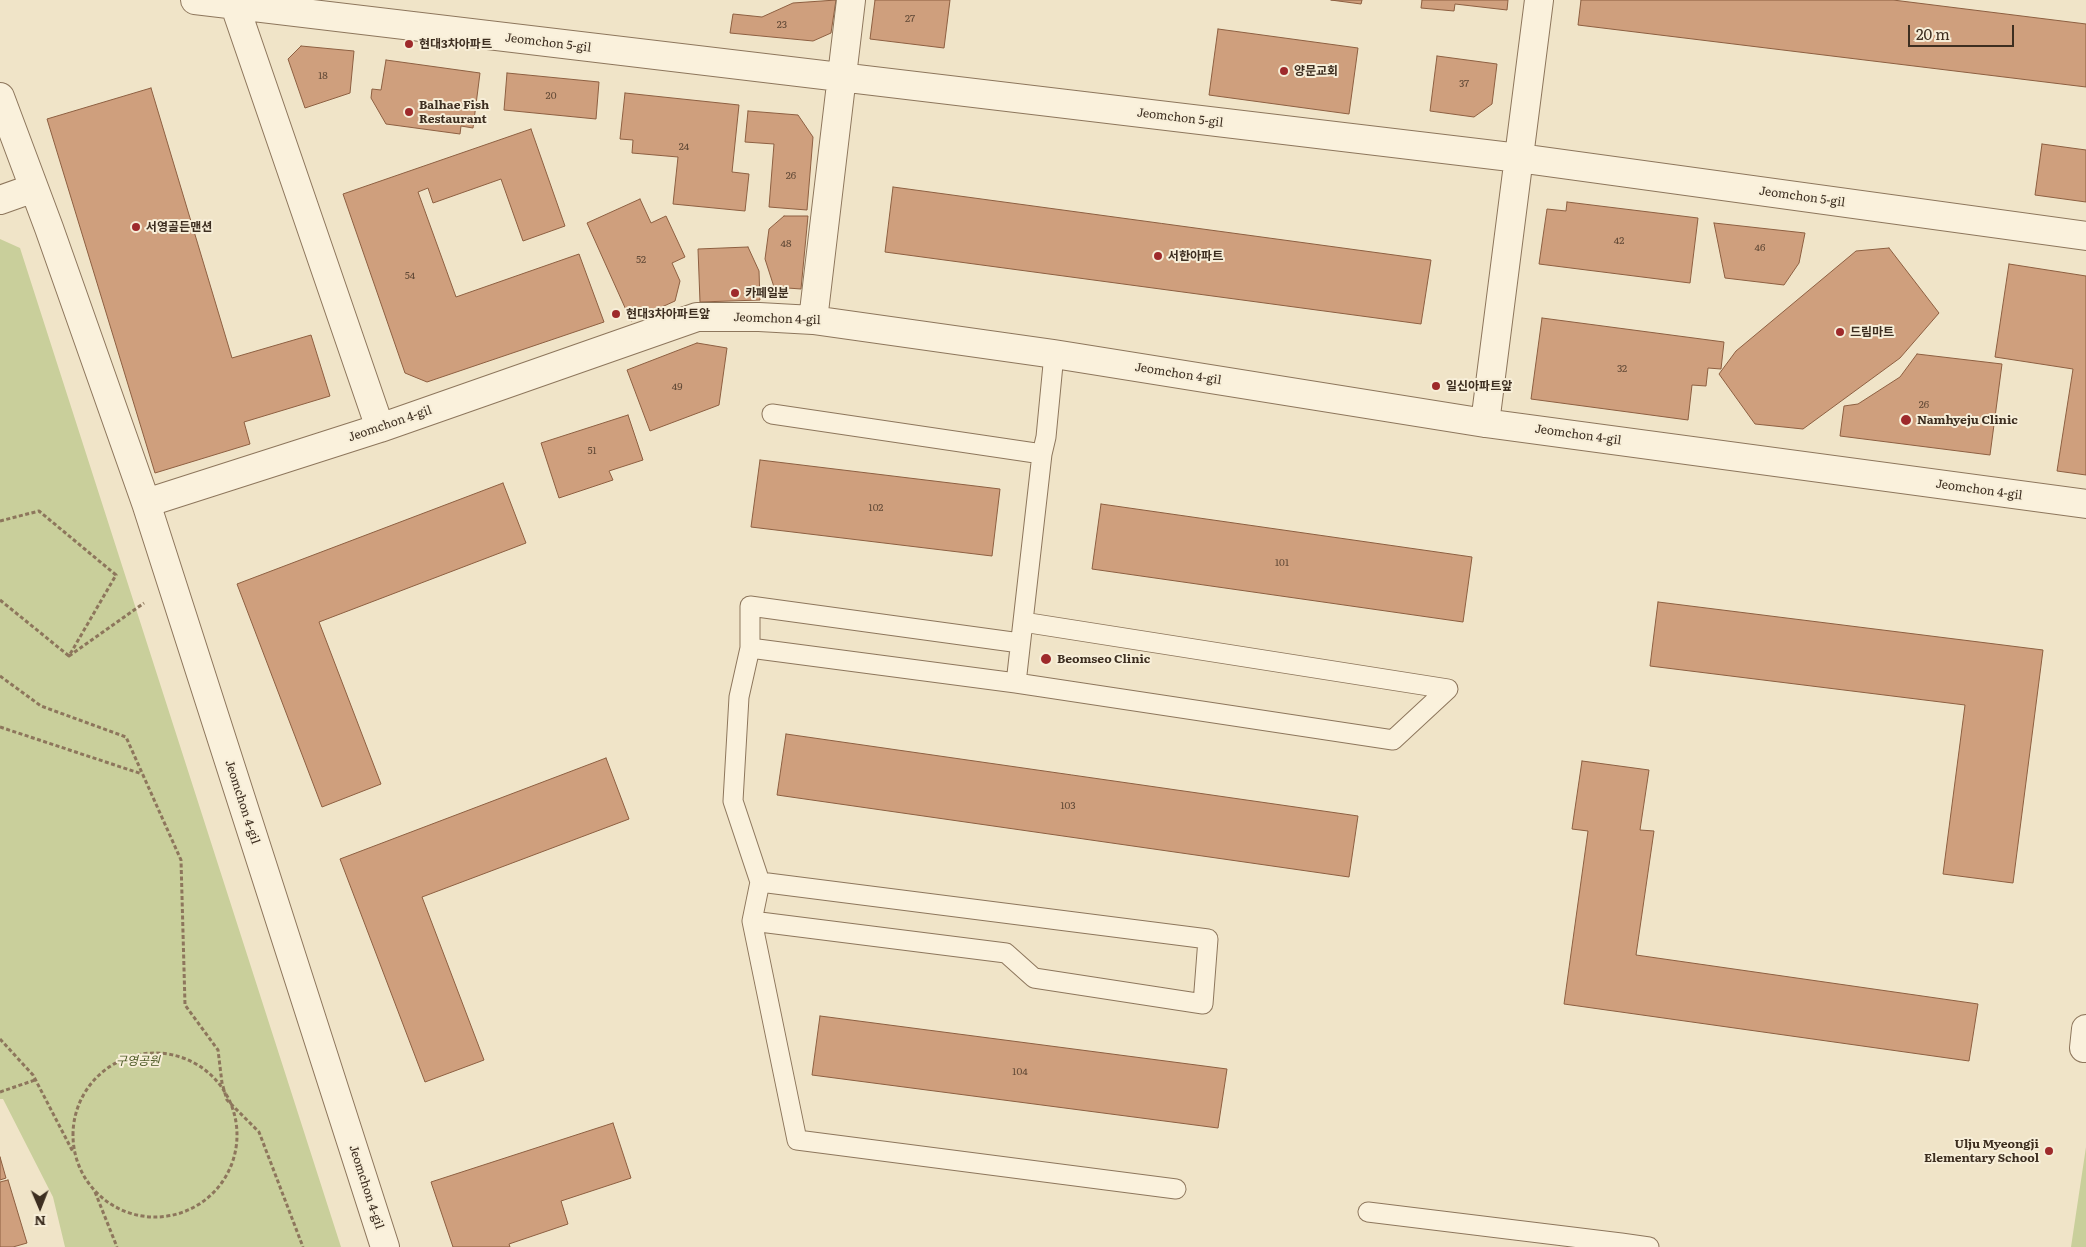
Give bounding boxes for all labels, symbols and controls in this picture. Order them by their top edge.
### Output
house number: 27 [905,13,915,25]
scale bar [1911,15,2017,47]
house number: 23 [777,19,787,31]
text: 20 m [1916,22,1950,45]
street label: Jeomchon 5-gil [504,31,592,55]
place label: 현대3차아파트 [419,37,492,51]
marker: 현대3차아파트 [403,38,415,50]
place label: 양문교회 [1294,64,1338,78]
marker: 양문교회 [1278,65,1290,77]
house number: 18 [318,70,328,82]
house number: 37 [1459,78,1469,90]
house number: 20 [546,90,556,102]
place label: Balhae Fish Restaurant [419,98,489,126]
marker: Balhae Fish Restaurant [403,106,415,118]
street label: Jeomchon 5-gil [1136,106,1224,130]
house number: 24 [679,141,689,153]
house number: 26 [786,170,796,182]
street label: Jeomchon 5-gil [1758,184,1846,210]
place label: 서영골든맨션 [146,220,212,234]
marker: 서영골든맨션 [130,221,142,233]
house number: 42 [1614,235,1624,247]
house number: 48 [780,238,792,250]
house number: 46 [1755,242,1765,254]
place label: 서한아파트 [1168,249,1223,263]
marker: 서한아파트 [1152,250,1164,262]
house number: 52 [636,254,646,266]
house number: 54 [405,270,415,282]
place label: 카페일분 [745,286,789,300]
marker: 카페일분 [729,287,741,299]
place label: 현대3차아파트앞 [626,307,710,321]
marker: 현대3차아파트앞 [610,308,622,320]
street label: Jeomchon 4-gil [733,310,821,328]
place label: 드림마트 [1850,325,1894,339]
marker: 드림마트 [1834,326,1846,338]
street label: Jeomchon 4-gil [1134,360,1222,388]
house number: 32 [1617,363,1627,375]
place label: 일신아파트앞 [1446,379,1512,393]
marker: 일신아파트앞 [1430,380,1442,392]
house number: 49 [672,381,682,393]
house number: 26 [1919,399,1929,411]
street label: Jeomchon 4-gil [346,403,434,445]
marker: Namhyeju Clinic [1899,413,1913,427]
place label: Namhyeju Clinic [1917,413,2018,427]
street label: Jeomchon 4-gil [1534,422,1622,448]
house number: 51 [587,445,597,457]
street label: Jeomchon 4-gil [1935,477,2023,503]
house number: 102 [869,502,883,514]
house number: 101 [1275,557,1289,569]
marker: Beomseo Clinic [1039,652,1053,666]
place label: Beomseo Clinic [1057,652,1150,666]
street label: Jeomchon 4-gil [222,758,262,846]
house number: 103 [1060,800,1076,812]
park label: 구영공원 [116,1054,160,1068]
house number: 104 [1012,1066,1028,1078]
place label: Ulju Myeongji Elementary School [1924,1137,2039,1165]
street label: Jeomchon 4-gil [346,1143,386,1231]
marker: Ulju Myeongji Elementary School [2043,1145,2055,1157]
north arrow [15,1182,65,1232]
text: N [34,1212,46,1232]

